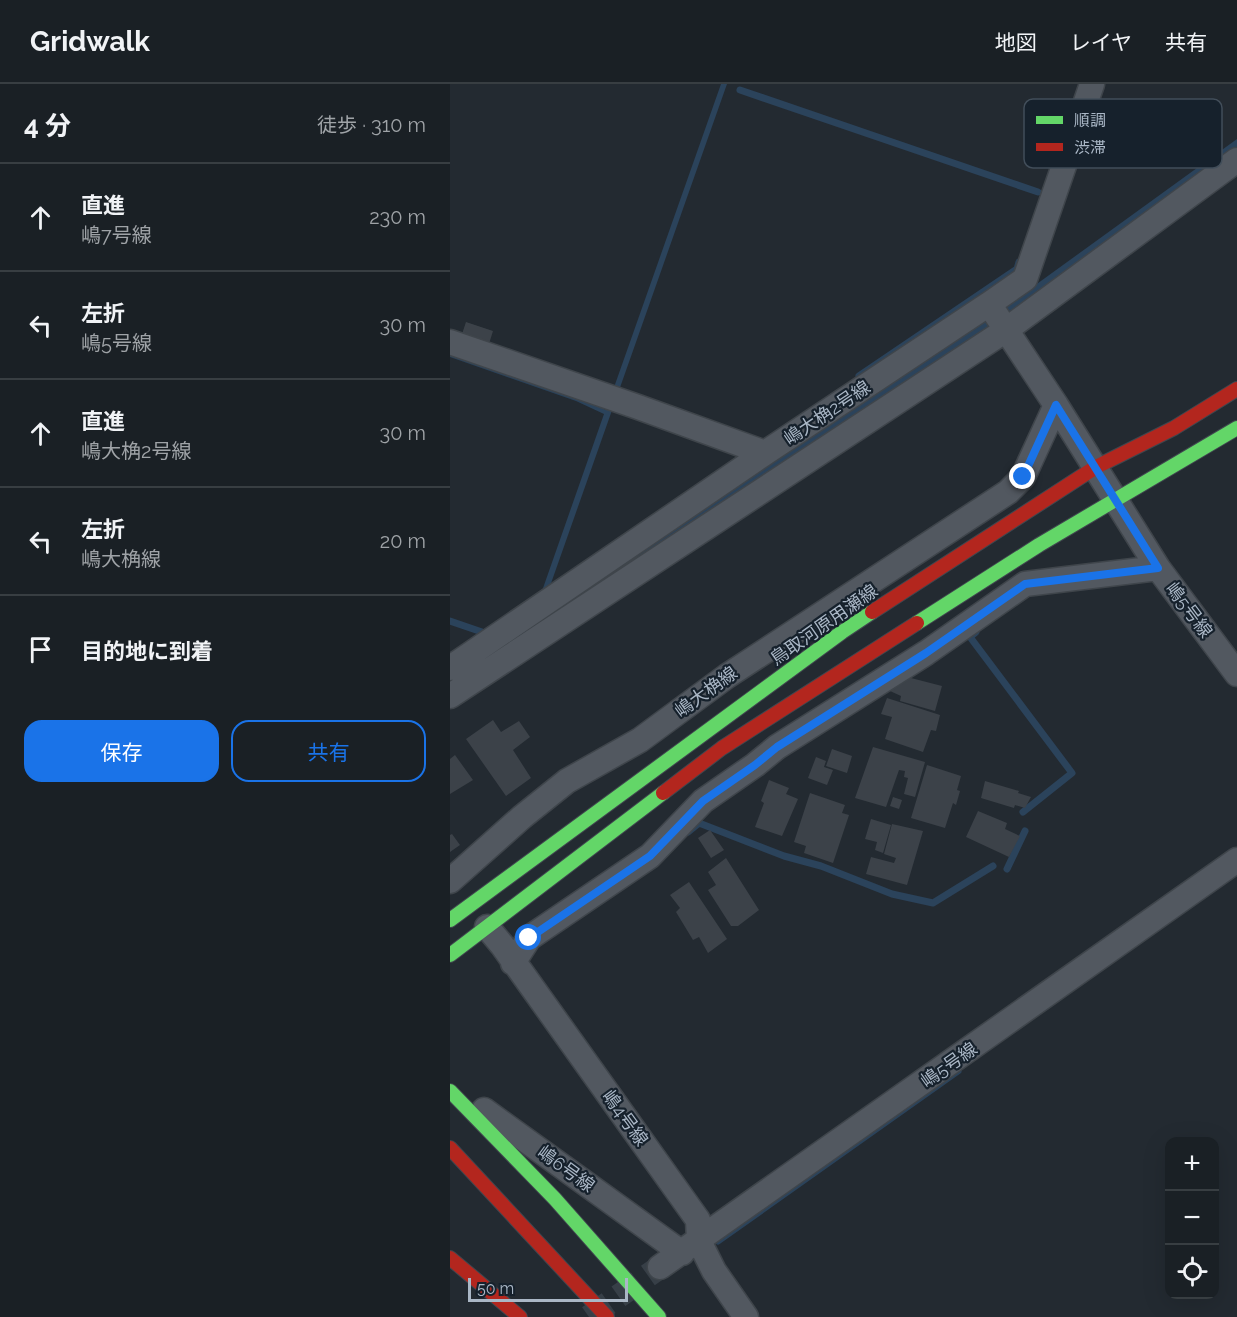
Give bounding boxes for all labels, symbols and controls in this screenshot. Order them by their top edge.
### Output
text: Gridwalk [30,25,150,58]
text: 地図 [995,30,1037,55]
text: レイヤ [1070,30,1132,55]
text: 共有 [1165,30,1207,55]
legend [1024,99,1222,168]
text: 4 分 [24,111,71,141]
text: 順調 [1074,111,1106,130]
text: 徒歩 · 310 m [317,113,426,137]
text: 渋滞 [1074,138,1106,157]
text: 直進 [81,192,125,218]
icon: ahead [24,201,57,234]
text: 230 m [369,205,426,229]
text: 嶋7号線 [81,223,152,247]
text: 左折 [81,300,125,326]
icon: left [24,309,57,342]
text: 30 m [380,313,426,337]
text: 嶋5号線 [81,331,152,355]
street label: 嶋大桷2号線 [780,376,874,449]
text: 直進 [81,408,125,434]
icon: ahead [24,417,57,450]
text: 30 m [380,421,426,445]
text: 嶋大桷2号線 [81,439,191,463]
route end [1009,463,1035,489]
text: 左折 [81,516,125,542]
icon: left [24,525,57,558]
text: 20 m [380,529,426,553]
text: 嶋大桷線 [81,547,161,571]
street label: 嶋5号線 [1162,578,1217,641]
street label: 鳥取河原用瀬線 [766,580,881,669]
icon: arrive [24,633,57,666]
text: 目的地に到着 [81,638,213,664]
street label: 嶋大桷線 [670,662,741,721]
button: 保存 [24,720,219,782]
button: 共有 [231,720,426,782]
route start [515,924,541,950]
street label: 嶋5号線 [917,1038,981,1091]
street label: 嶋4号線 [598,1086,653,1150]
map controls [1165,1137,1219,1299]
button: + [1165,1137,1219,1191]
street label: 嶋6号線 [534,1141,599,1196]
button: − [1165,1191,1219,1245]
button: locate [1165,1245,1219,1299]
scale bar [468,1275,628,1302]
text: 50 m [477,1279,514,1298]

